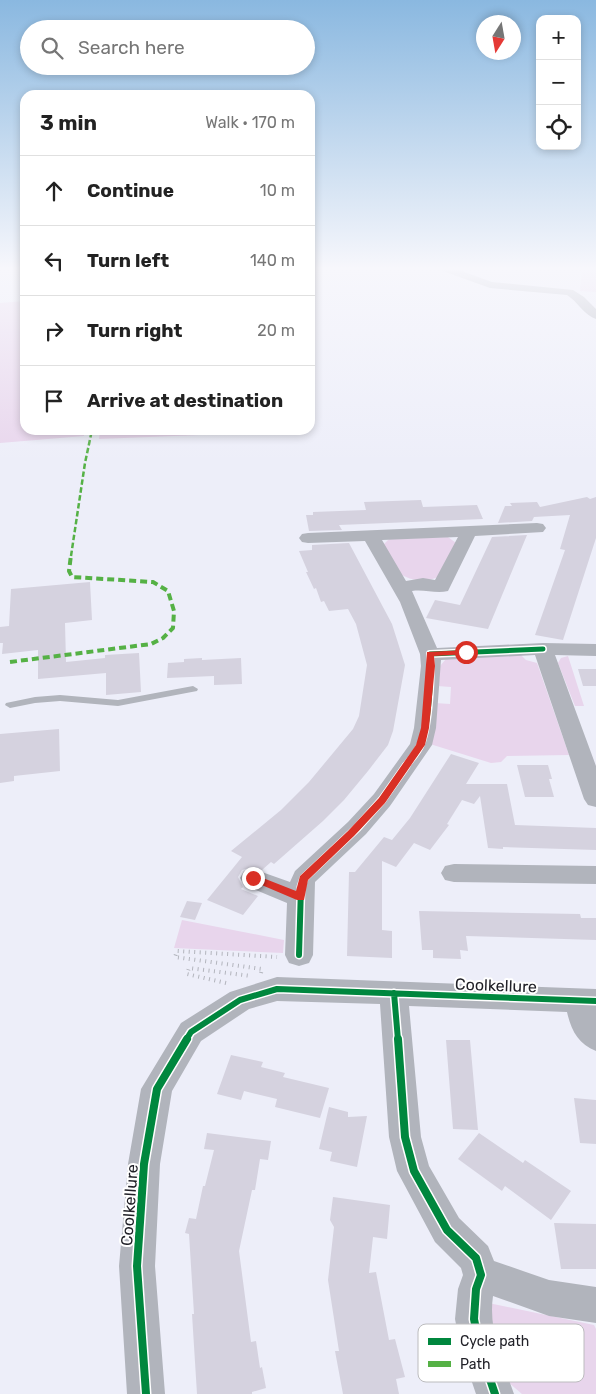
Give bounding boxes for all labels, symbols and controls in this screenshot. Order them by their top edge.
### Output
north arrow [476,15,521,60]
map controls [536,15,581,150]
button: + [536,15,581,60]
search box [20,20,315,75]
icon: search [38,34,66,62]
text: Search here [78,36,185,59]
button: − [536,60,581,105]
button: locate [536,105,581,150]
text: 3 min [40,110,97,135]
text: Walk · 170 m [205,113,295,132]
icon: ahead [40,177,68,205]
text: Continue [87,179,174,202]
text: 10 m [260,181,295,200]
icon: left [40,247,68,275]
text: Turn left [87,249,169,272]
text: 140 m [250,251,295,270]
icon: right [40,317,68,345]
text: Turn right [87,319,182,342]
text: 20 m [257,321,295,340]
icon: arrive [40,387,68,415]
text: Arrive at destination [87,389,283,412]
route start [455,641,478,664]
route end [242,867,265,890]
street label: Coolkellure [455,975,537,996]
street label: Coolkellure [117,1163,142,1247]
legend [418,1324,584,1382]
text: Cycle path [460,1333,529,1350]
text: Path [460,1356,491,1373]

